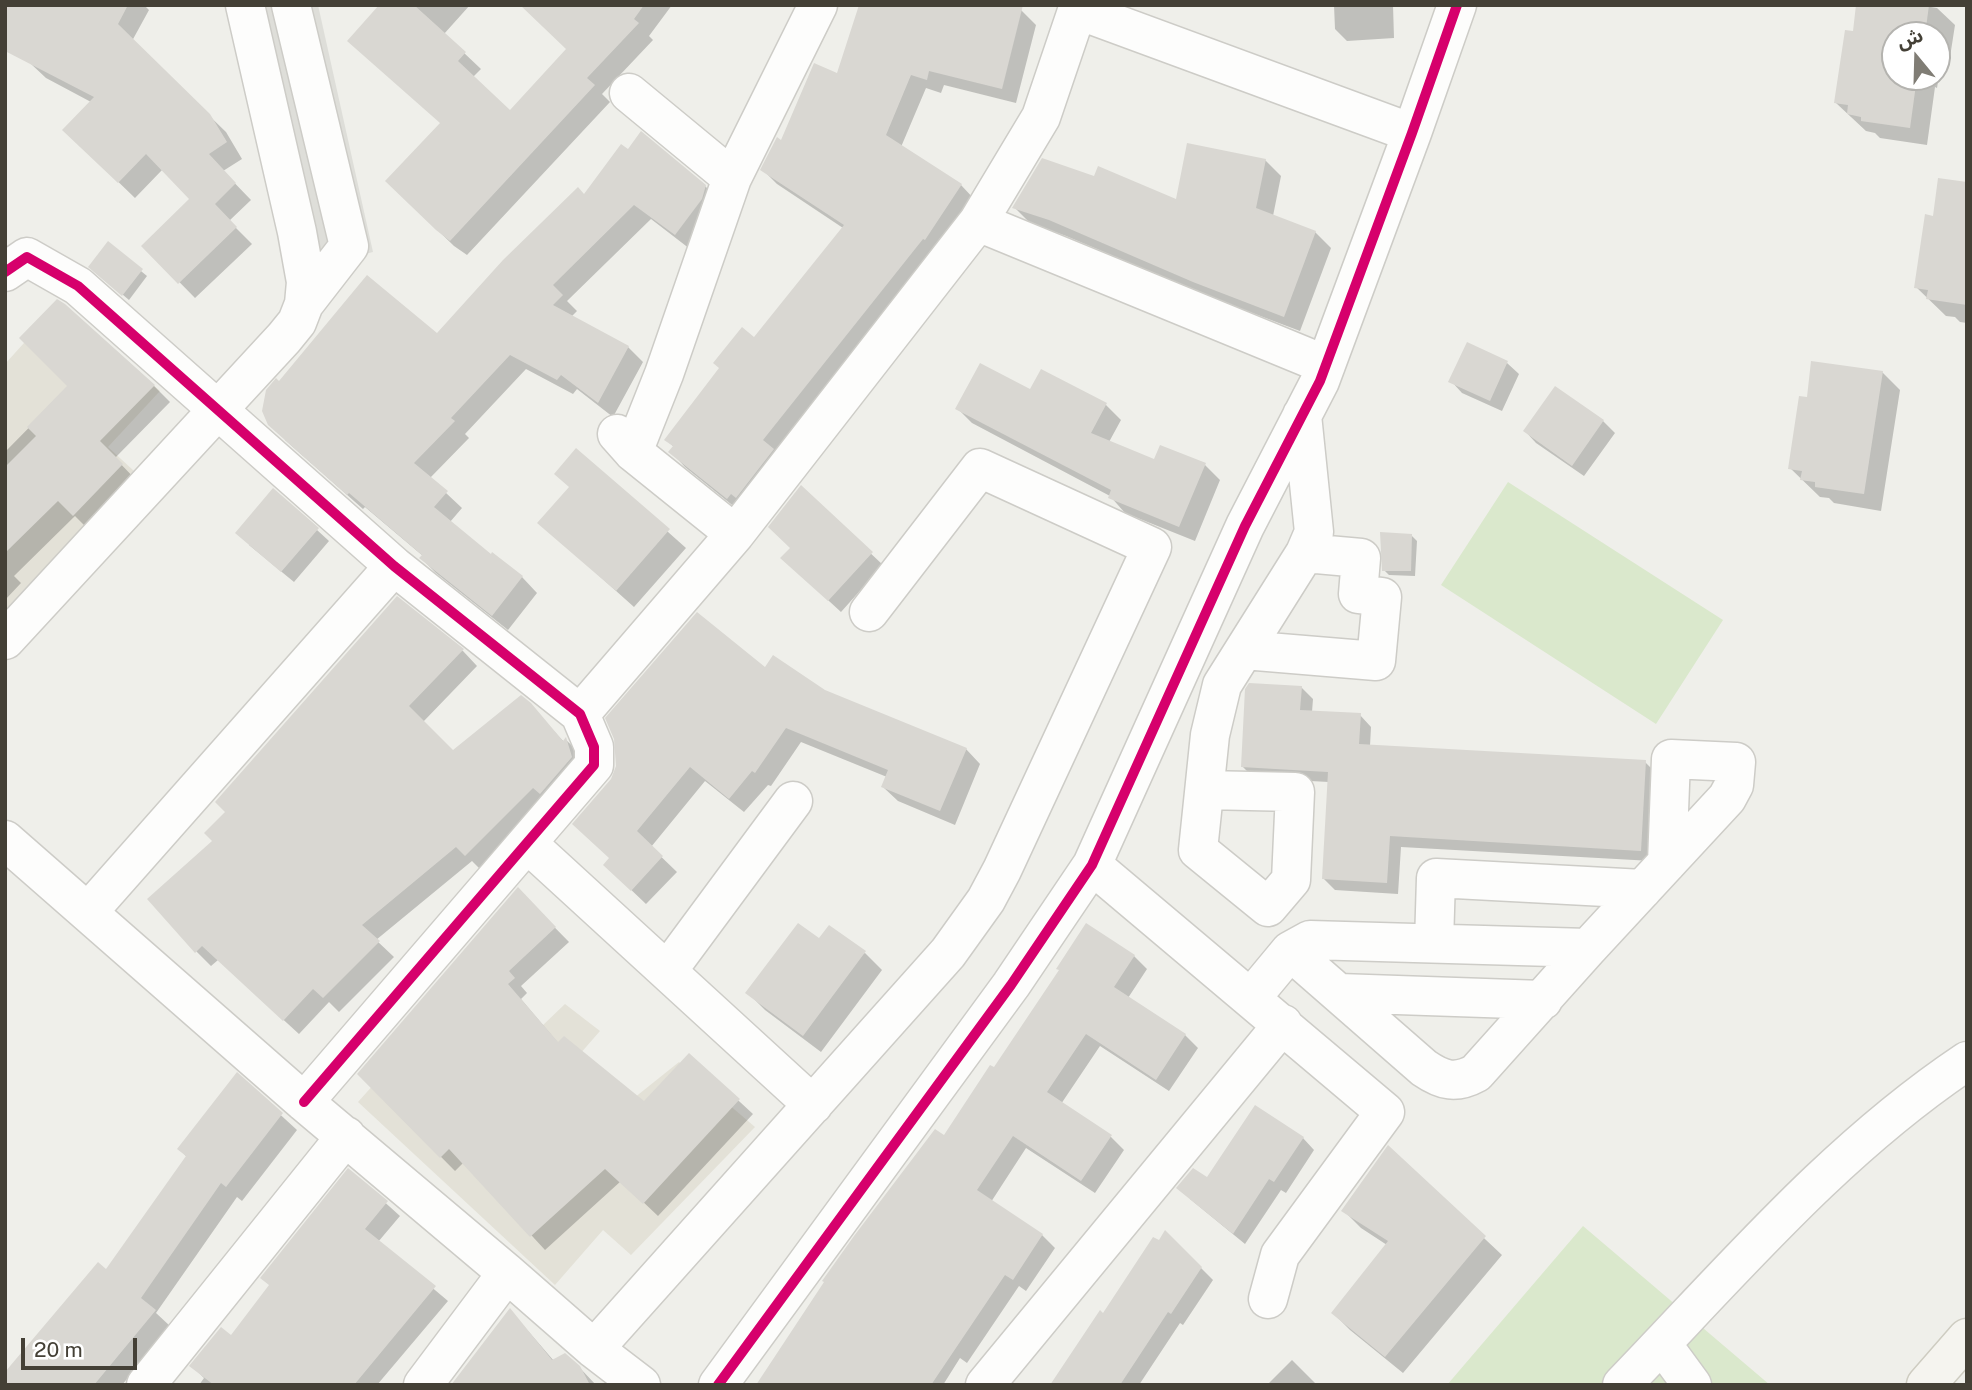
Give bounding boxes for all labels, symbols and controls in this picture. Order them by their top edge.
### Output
north arrow [1881,21,1951,91]
text: ش [1894,23,1926,53]
scale bar [24,1324,140,1368]
text: 20 m [34,1337,83,1362]

